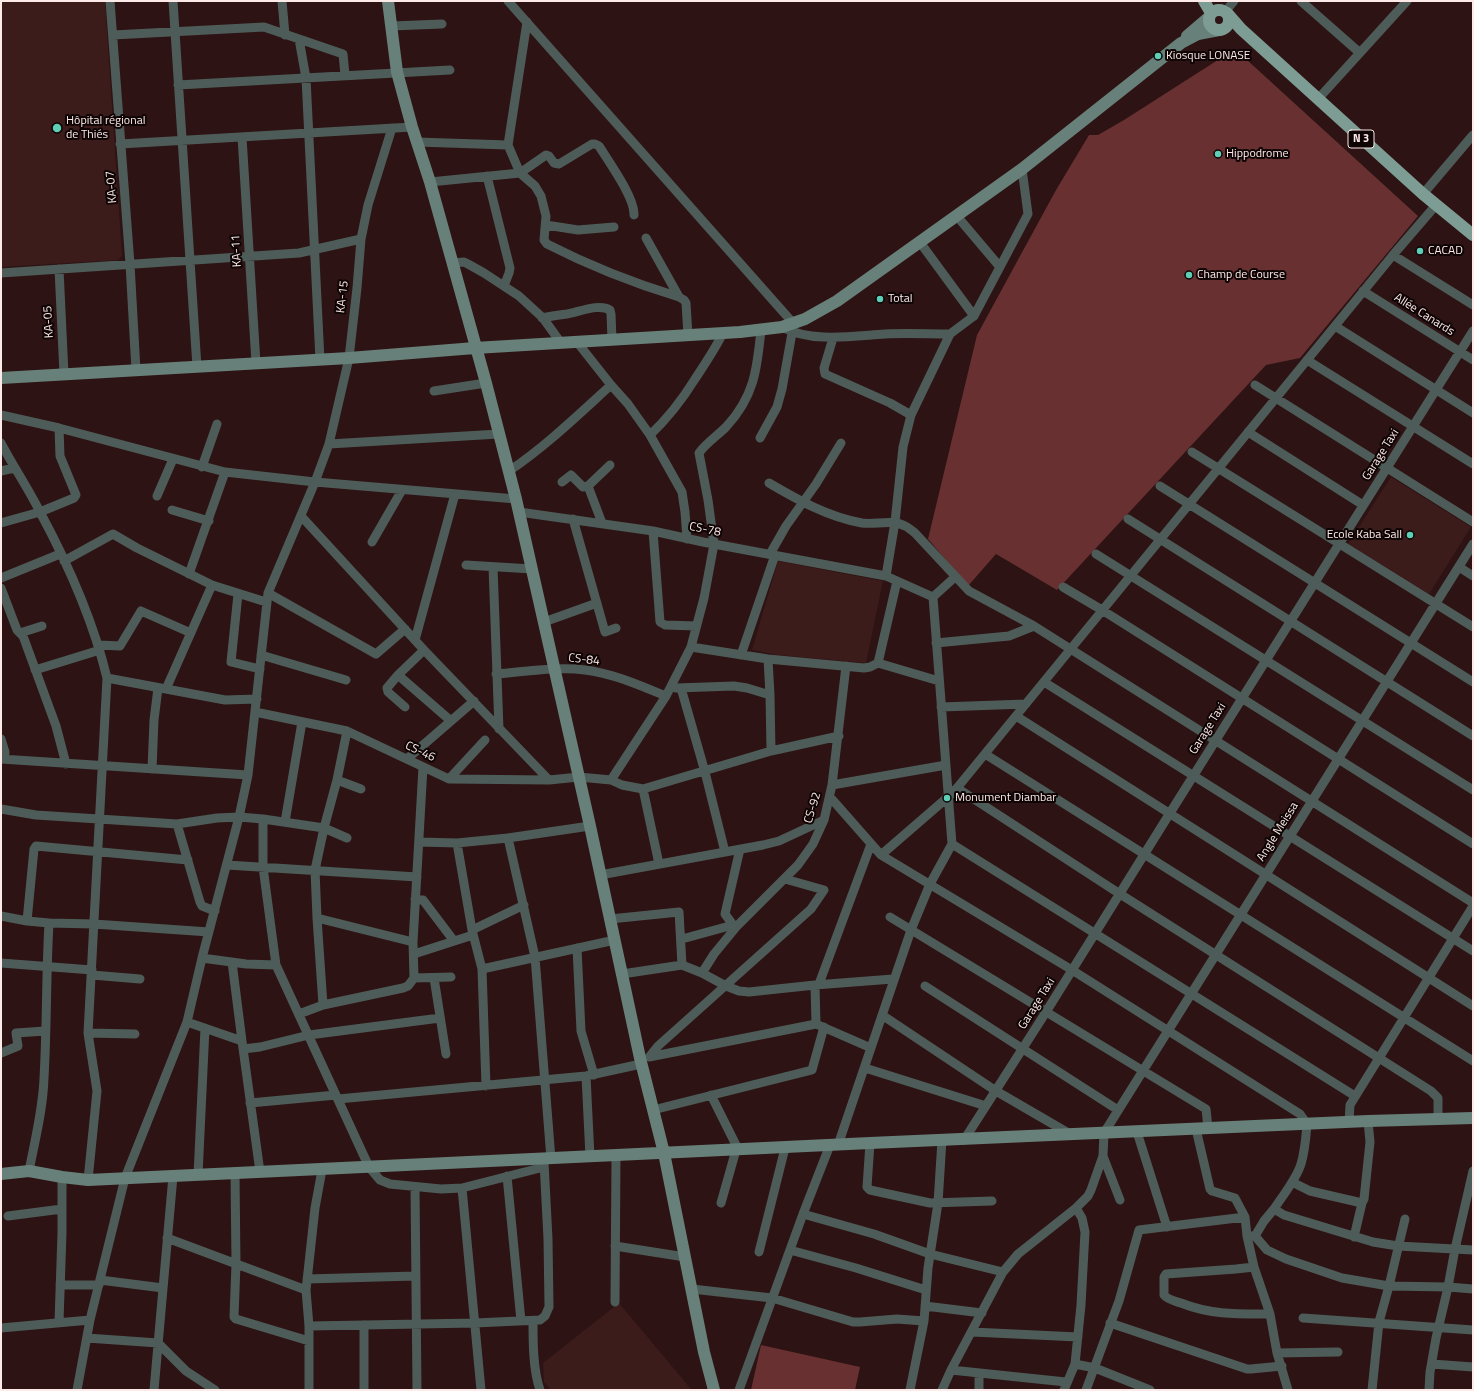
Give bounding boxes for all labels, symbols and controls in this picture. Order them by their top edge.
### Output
place label: Kiosque LONASE [1166,49,1251,63]
marker: Kiosque LONASE [1153,51,1163,61]
place label: Hôpital régional de Thiés [66,114,145,142]
marker: Hôpital régional de Thiés [51,122,63,134]
road number: N 3 [1348,130,1374,148]
place label: Hippodrome [1226,147,1289,161]
marker: Hippodrome [1213,149,1223,159]
street label: KA-07 [103,170,121,204]
street label: KA-11 [229,234,245,268]
place label: CACAD [1428,244,1463,258]
marker: CACAD [1415,246,1425,256]
place label: Champ de Course [1197,268,1285,282]
marker: Champ de Course [1184,270,1194,280]
street label: KA-15 [334,280,352,314]
street label: Allée Canards [1391,291,1457,339]
place label: Total [888,292,913,306]
marker: Total [875,294,885,304]
street label: KA-05 [41,305,57,339]
street label: Garage Taxi [1360,427,1402,483]
street label: CS-78 [688,520,722,540]
place label: Ecole Kaba Sall [1327,528,1402,542]
marker: Ecole Kaba Sall [1405,530,1415,540]
street label: CS-84 [567,651,601,669]
street label: Garage Taxi [1187,701,1229,757]
street label: CS-46 [403,739,437,765]
street label: CS-92 [801,791,825,825]
place label: Monument Diambar [955,791,1056,805]
marker: Monument Diambar [942,793,952,803]
street label: Angle Meissa [1254,800,1302,864]
street label: Garage Taxi [1016,976,1058,1032]

